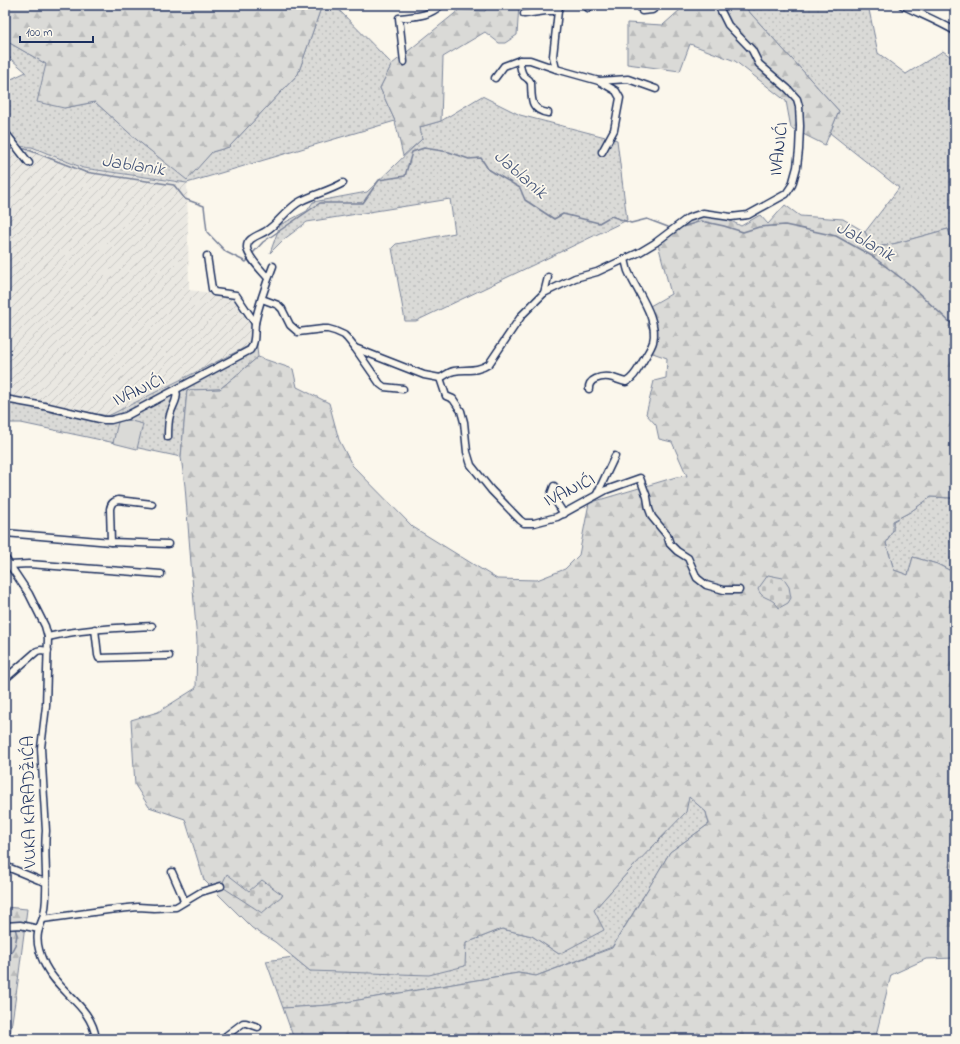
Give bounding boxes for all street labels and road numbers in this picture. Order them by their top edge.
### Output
street label: IVANIĆI [764,120,796,178]
street label: IVANIĆI [109,368,169,414]
street label: IVANIĆI [540,467,600,515]
street label: VUKA KARADŽIĆA [16,735,44,870]

